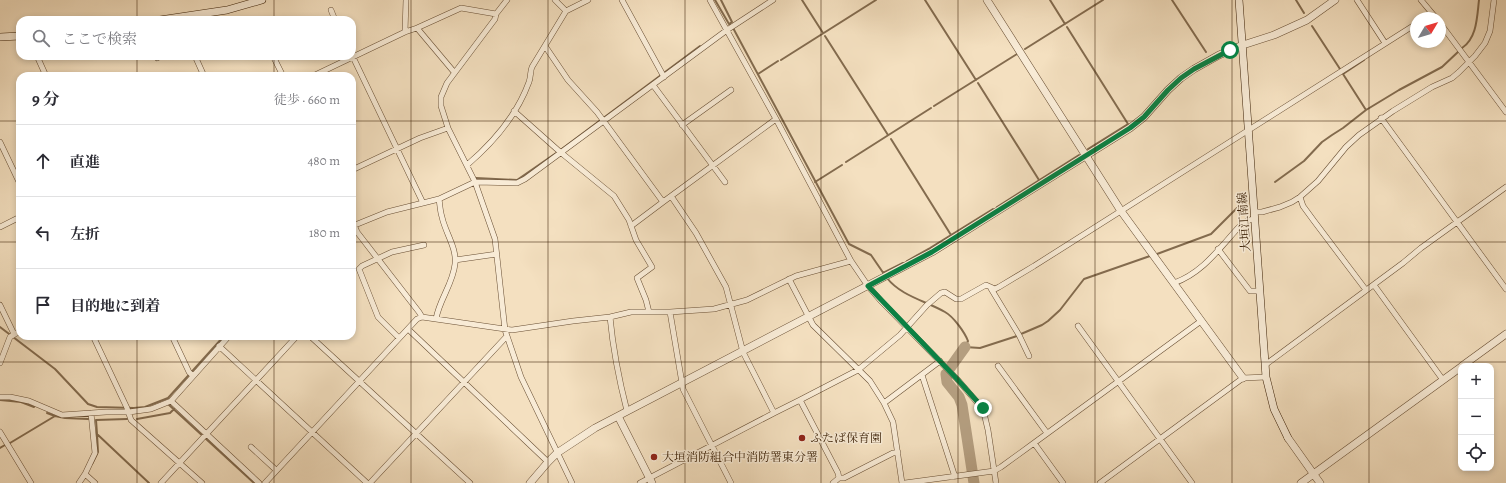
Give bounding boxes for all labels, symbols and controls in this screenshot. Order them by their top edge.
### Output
north arrow [1410,12,1446,48]
search box [16,16,356,60]
icon: search [30,27,52,49]
text: ここで検索 [62,29,137,49]
route start [1221,41,1239,59]
text: 9 分 [32,88,60,111]
text: 徒歩 · 660 m [274,91,340,108]
icon: ahead [32,150,54,172]
text: 直進 [70,152,100,172]
text: 480 m [307,152,340,169]
street label: 大垣江南線 [1234,192,1254,252]
icon: left [32,222,54,244]
text: 左折 [70,224,100,244]
text: 180 m [309,224,340,241]
icon: arrive [32,294,54,316]
text: 目的地に到着 [70,296,160,316]
map controls [1458,363,1494,471]
button: + [1458,363,1494,399]
route end [974,399,992,417]
button: − [1458,399,1494,435]
place label: ふたば保育園 [810,430,882,446]
marker: ふたば保育園 [797,433,807,443]
button: locate [1458,435,1494,471]
place label: 大垣消防組合中消防署東分署 [662,449,818,465]
marker: 大垣消防組合中消防署東分署 [649,452,659,462]

